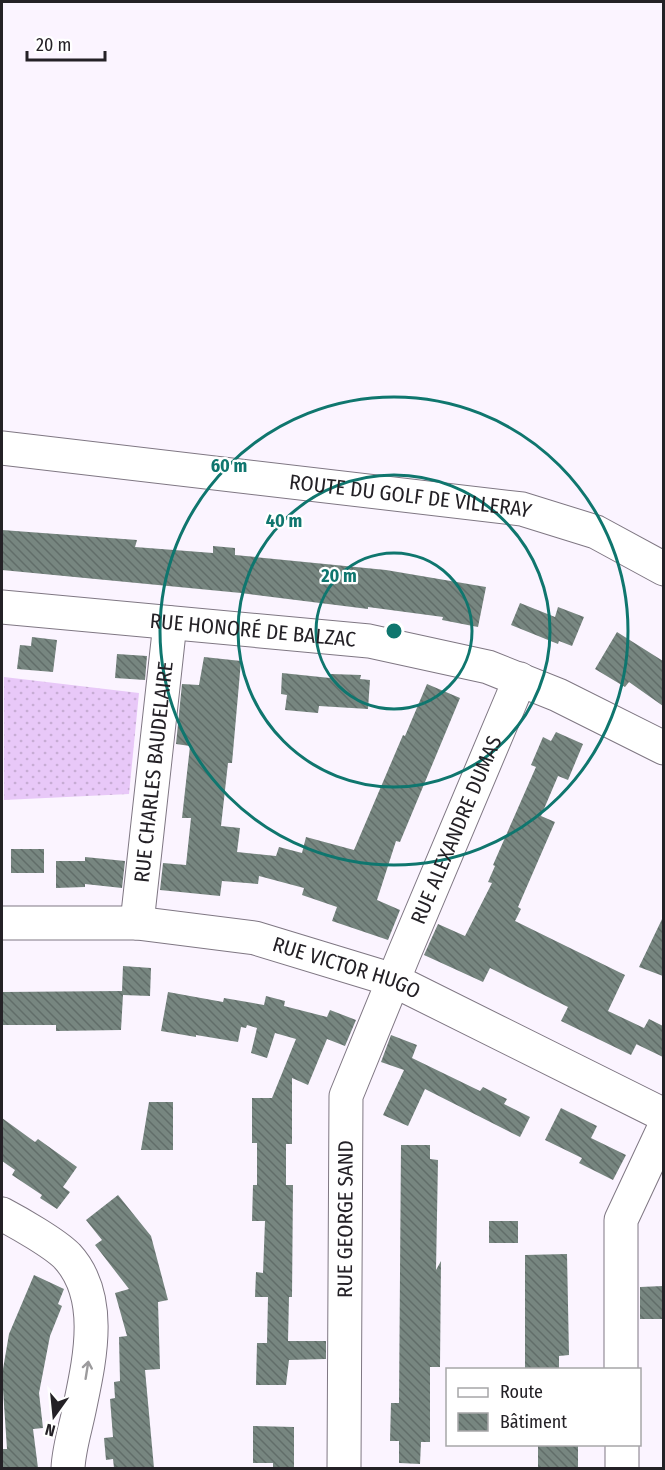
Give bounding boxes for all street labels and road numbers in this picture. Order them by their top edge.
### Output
street label: ROUTE DU GOLF DE VILLERAY [288,469,535,524]
street label: RUE HONORÉ DE BALZAC [149,608,357,653]
street label: RUE CHARLES BAUDELAIRE [129,660,179,884]
street label: RUE ALEXANDRE DUMAS [405,732,508,928]
street label: RUE VICTOR HUGO [269,931,425,1004]
street label: RUE GEORGE SAND [332,1140,359,1298]

